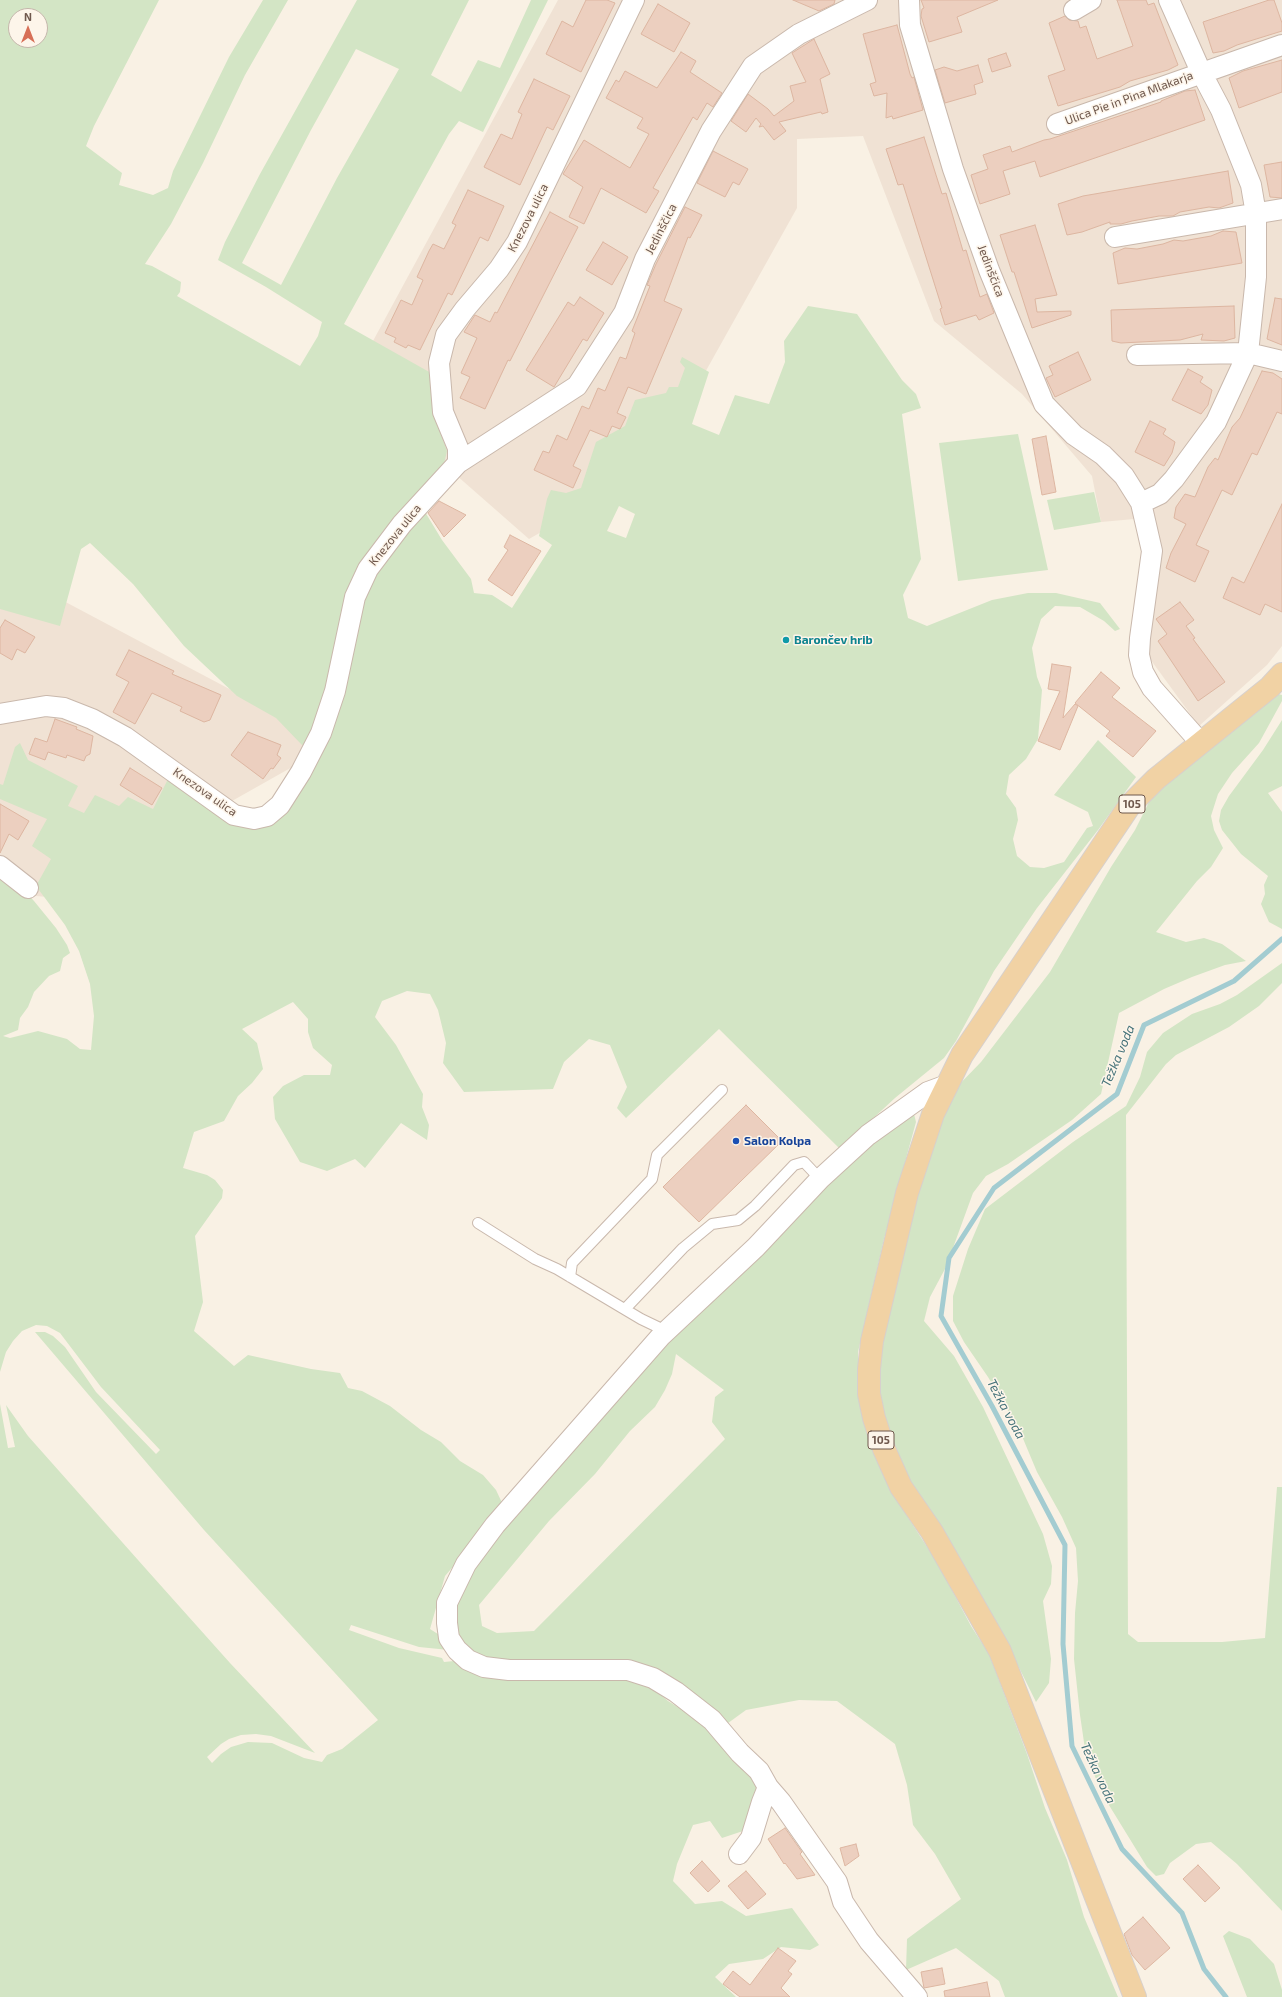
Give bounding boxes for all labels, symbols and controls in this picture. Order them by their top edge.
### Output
north arrow [8,8,48,48]
text: N [24,10,32,23]
street label: Ulica Pie in Pina Mlakarja [1063,68,1195,128]
street label: Knezova ulica [505,181,551,255]
street label: Jedinščica [642,201,680,257]
street label: Jedinščica [974,243,1008,299]
street label: Knezova ulica [366,501,424,569]
place label: Barončev hrib [794,633,873,647]
marker: Barončev hrib [781,635,791,645]
street label: Knezova ulica [170,765,240,819]
road number: 105 [1119,795,1145,813]
water label: Težka voda [1098,1023,1138,1089]
place label: Salon Kolpa [744,1134,811,1148]
marker: Salon Kolpa [731,1136,741,1146]
water label: Težka voda [984,1376,1028,1442]
road number: 105 [868,1431,894,1449]
water label: Težka voda [1077,1740,1119,1806]

